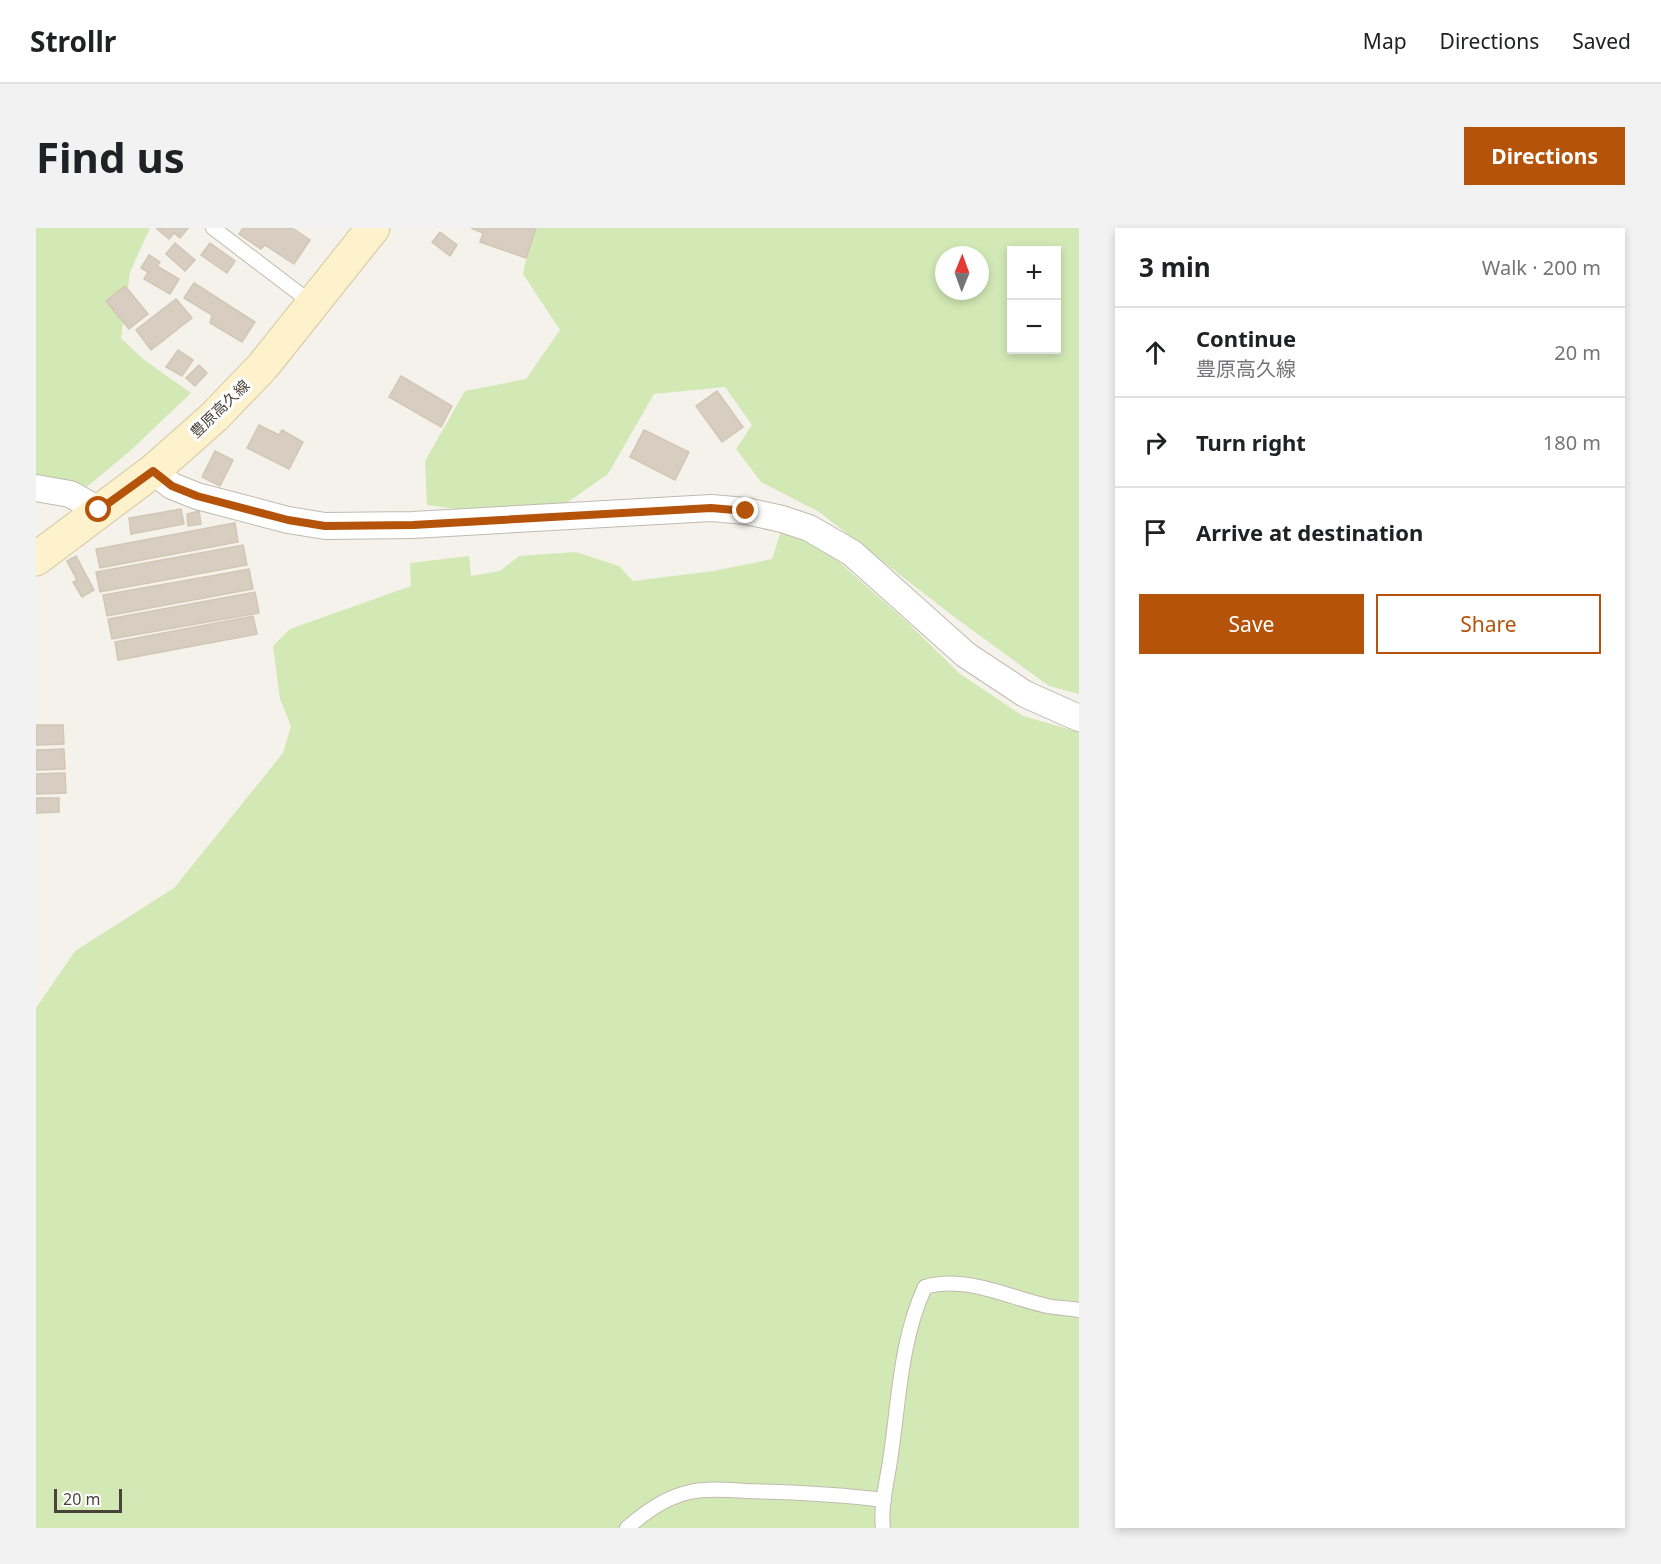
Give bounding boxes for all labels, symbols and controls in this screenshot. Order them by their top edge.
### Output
text: Strollr [30,22,116,60]
text: Map [1363,27,1407,55]
text: Directions [1440,27,1539,55]
text: Saved [1572,27,1631,55]
button: Directions [1464,127,1625,185]
text: Find us [36,128,185,185]
north arrow [935,246,989,300]
map controls [1007,246,1061,354]
button: + [1007,246,1061,300]
text: 3 min [1139,249,1211,285]
text: Walk · 200 m [1482,254,1601,281]
button: − [1007,300,1061,354]
text: Continue [1196,323,1296,353]
icon: ahead [1139,336,1172,369]
text: 20 m [1554,339,1601,366]
text: 豊原高久線 [1196,355,1296,382]
street label: 豊原高久線 [185,375,253,442]
icon: right [1139,426,1172,459]
text: Turn right [1196,427,1306,457]
text: 180 m [1543,429,1601,456]
route start [85,496,111,522]
route end [732,497,758,523]
icon: arrive [1139,516,1172,549]
text: Arrive at destination [1196,517,1423,547]
button: Save [1139,594,1364,654]
button: Share [1376,594,1601,654]
scale bar [54,1486,122,1514]
text: 20 m [63,1488,100,1510]

